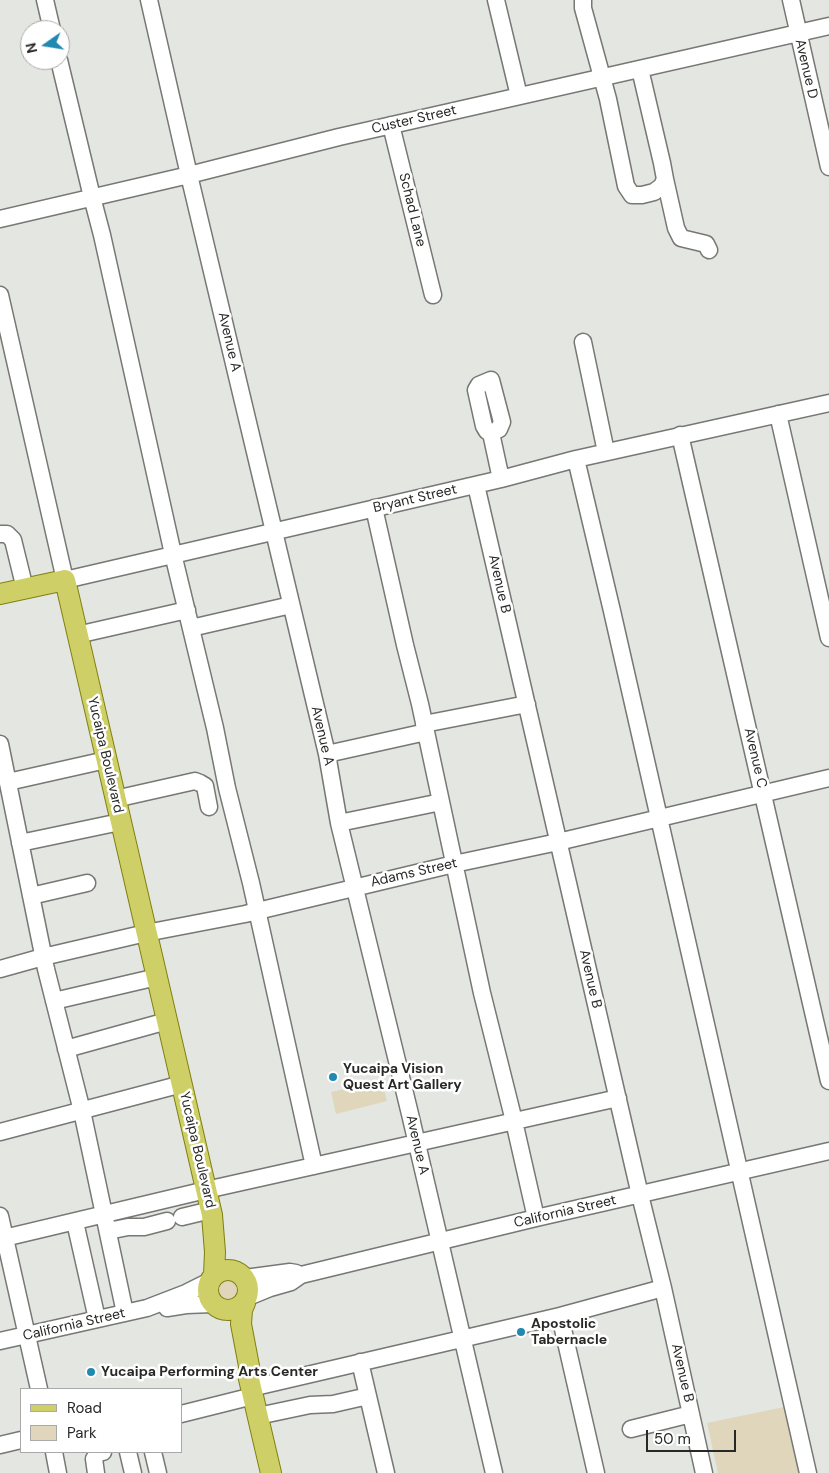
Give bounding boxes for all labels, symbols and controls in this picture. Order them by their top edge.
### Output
north arrow [20,20,70,70]
street label: Avenue D [791,37,821,101]
text: N [21,41,41,55]
street label: Custer Street [370,102,458,138]
street label: Schad Lane [395,171,429,249]
street label: Avenue A [214,311,244,373]
street label: Bryant Street [371,481,459,517]
street label: Avenue B [484,553,514,615]
street label: Yucaipa Boulevard [83,695,127,815]
street label: Avenue A [307,705,337,767]
street label: Avenue C [740,726,770,790]
street label: Adams Street [369,855,459,891]
street label: Avenue B [575,948,605,1010]
place label: Yucaipa Vision Quest Art Gallery [343,1061,462,1094]
marker: Yucaipa Vision Quest Art Gallery [327,1071,339,1083]
street label: Yucaipa Boulevard [175,1090,219,1210]
street label: Avenue A [402,1114,432,1176]
street label: California Street [512,1192,618,1232]
street label: California Street [21,1305,127,1345]
place label: Apostolic Tabernacle [531,1316,607,1348]
marker: Apostolic Tabernacle [515,1326,527,1338]
street label: Avenue B [667,1342,697,1404]
place label: Yucaipa Performing Arts Center [101,1364,318,1380]
marker: Yucaipa Performing Arts Center [85,1366,97,1378]
legend [20,1388,182,1453]
text: Road [67,1398,102,1418]
scale bar [649,1420,739,1452]
text: Park [67,1423,97,1443]
text: 50 m [654,1429,691,1449]

